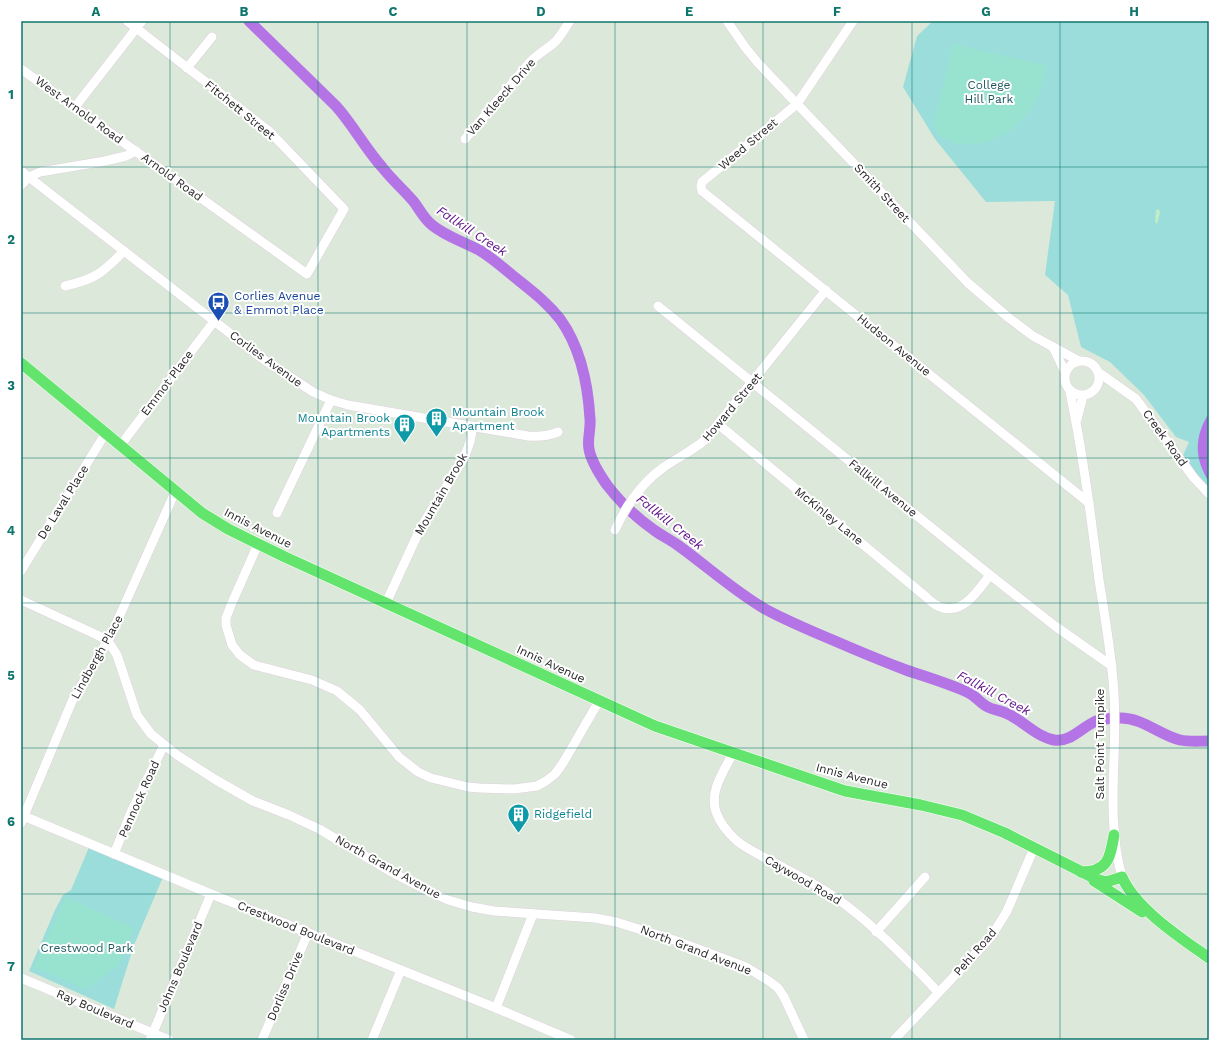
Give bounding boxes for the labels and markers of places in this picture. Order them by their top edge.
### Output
place label: Corlies Avenue & Emmot Place [234,289,324,317]
bus stop icon: Corlies Avenue & Emmot Place [205,290,231,323]
place label: Mountain Brook Apartment [452,405,545,433]
building icon: Mountain Brook Apartment [423,406,449,439]
place label: Mountain Brook Apartments [298,411,390,439]
building icon: Mountain Brook Apartments [392,412,418,445]
building icon: Ridgefield [506,801,532,834]
place label: Ridgefield [534,807,592,821]

